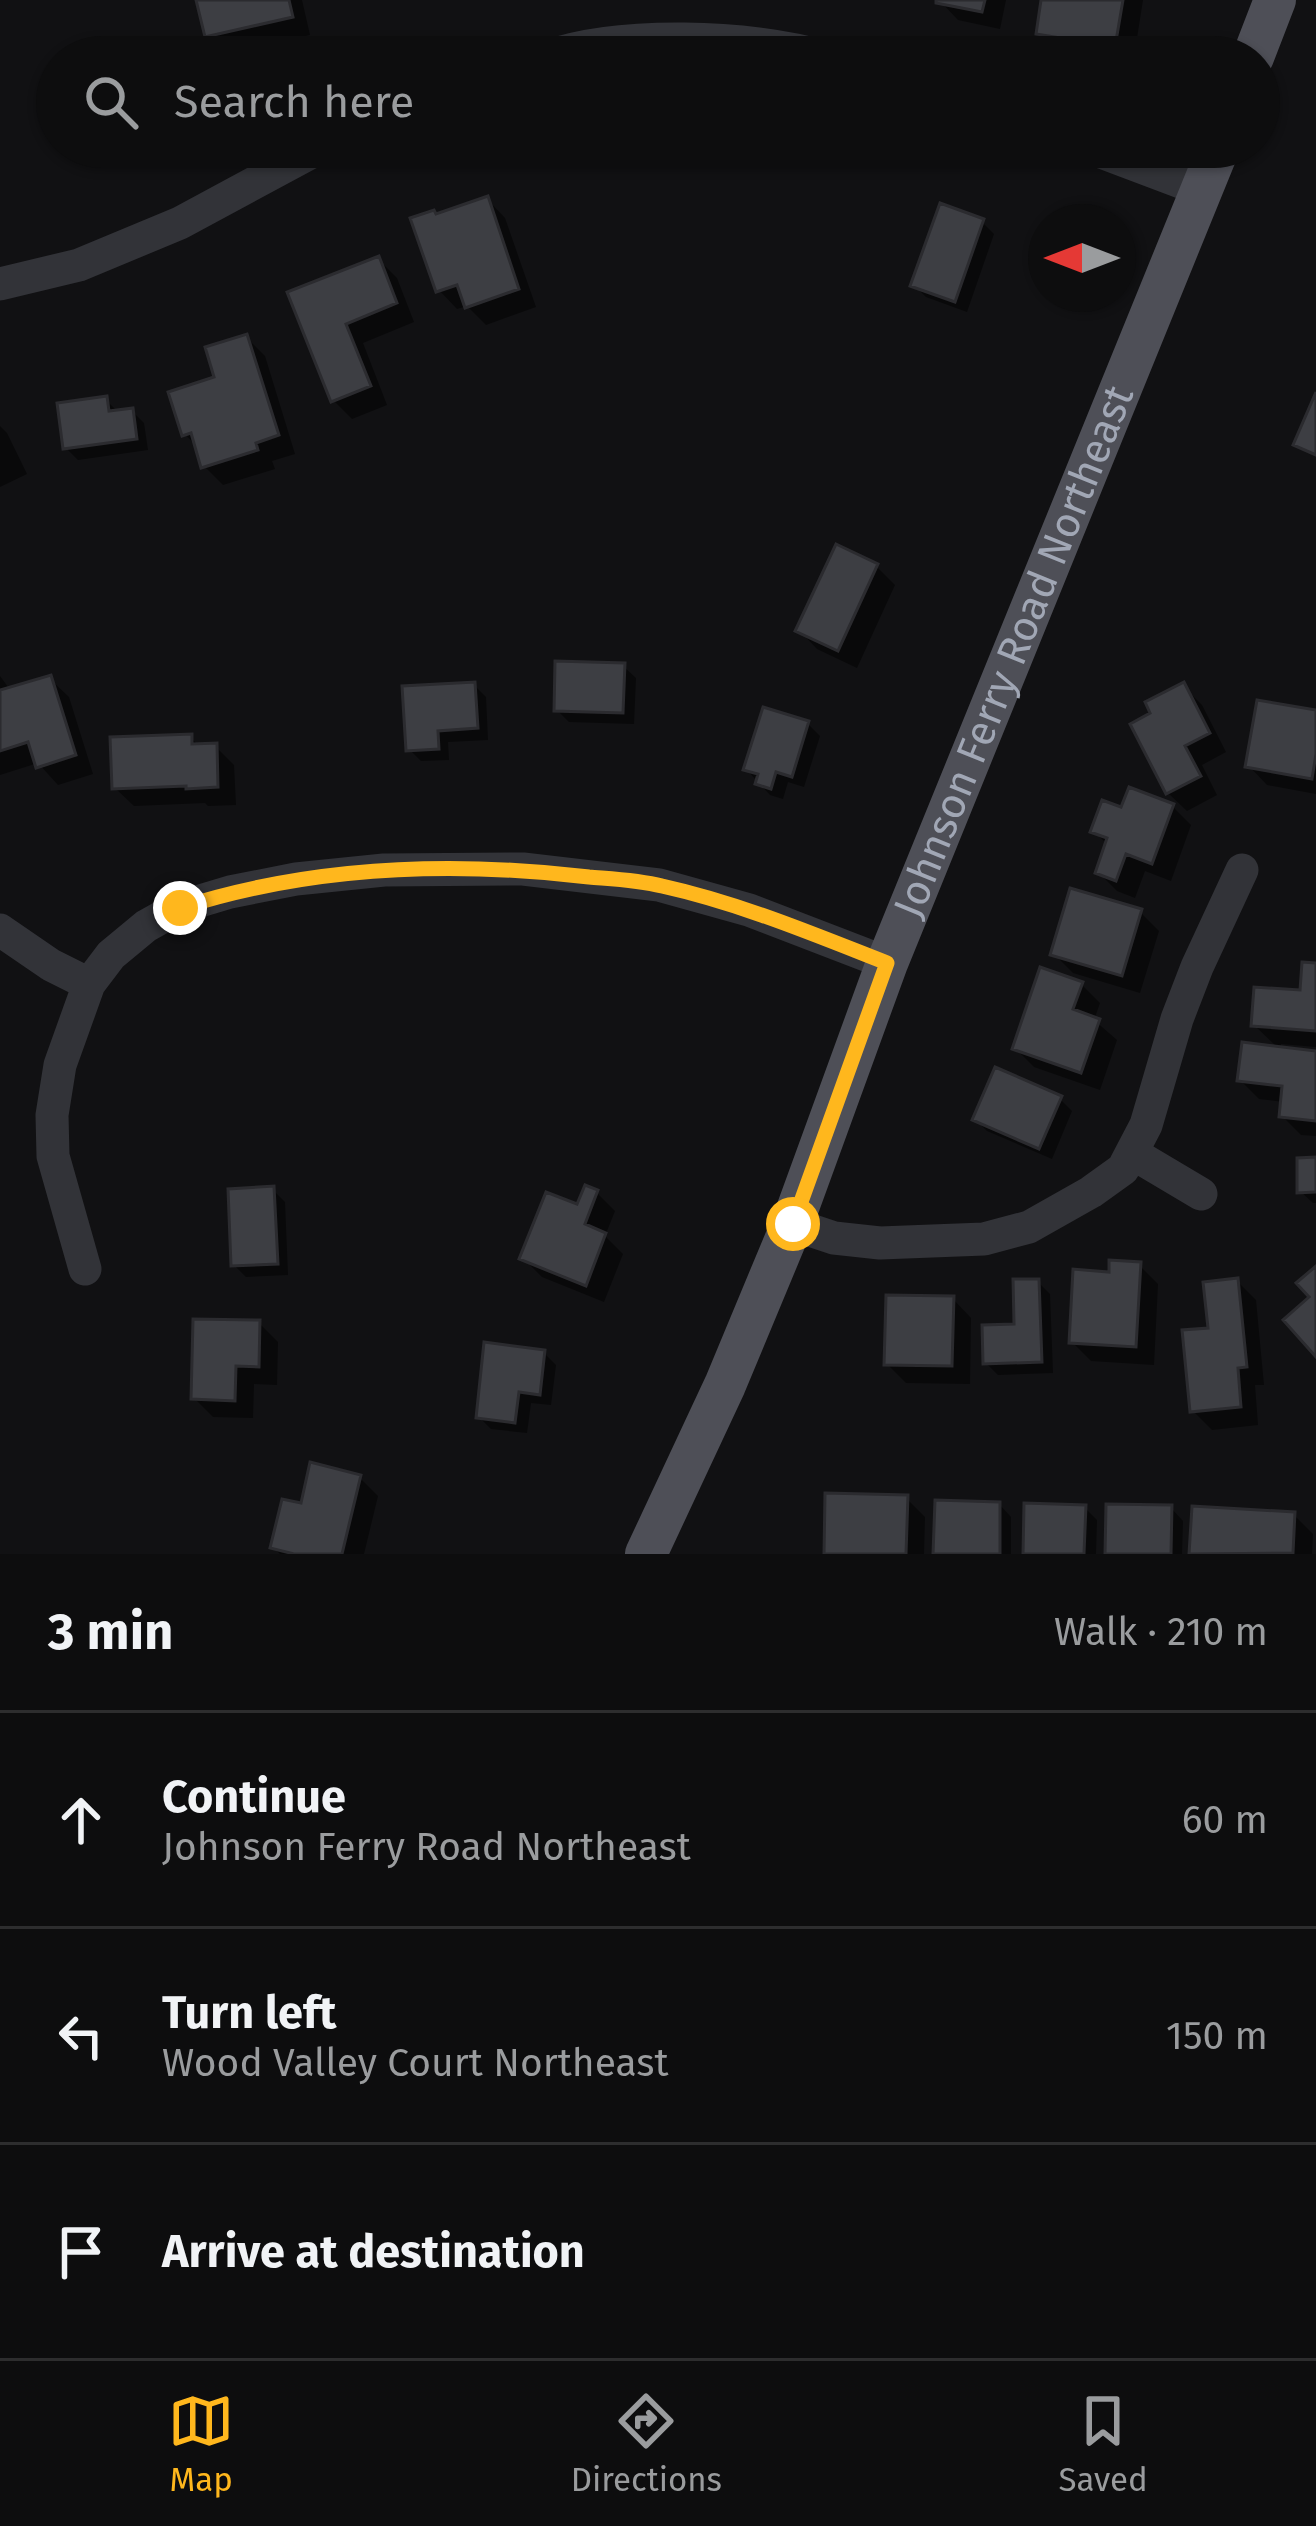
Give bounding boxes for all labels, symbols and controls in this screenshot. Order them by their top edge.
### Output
search box [36,36,1280,168]
icon: search [78,69,144,135]
text: Search here [174,75,414,129]
north arrow [1028,204,1136,312]
street label: Johnson Ferry Road Northeast [883,377,1145,925]
route end [153,881,207,935]
route start [766,1197,820,1251]
text: 3 min [48,1601,174,1663]
text: Walk · 210 m [1054,1609,1268,1655]
text: Continue [162,1770,346,1824]
icon: ahead [48,1787,114,1853]
text: 60 m [1182,1797,1268,1843]
text: Johnson Ferry Road Northeast [162,1824,691,1870]
text: Turn left [162,1986,336,2040]
icon: left [48,2003,114,2069]
text: 150 m [1166,2013,1268,2059]
text: Wood Valley Court Northeast [162,2040,669,2086]
icon: arrive [48,2219,114,2285]
text: Arrive at destination [162,2225,585,2279]
tab: Map [168,2388,234,2500]
tab: Directions [571,2388,722,2500]
tab: Saved [1058,2388,1148,2500]

